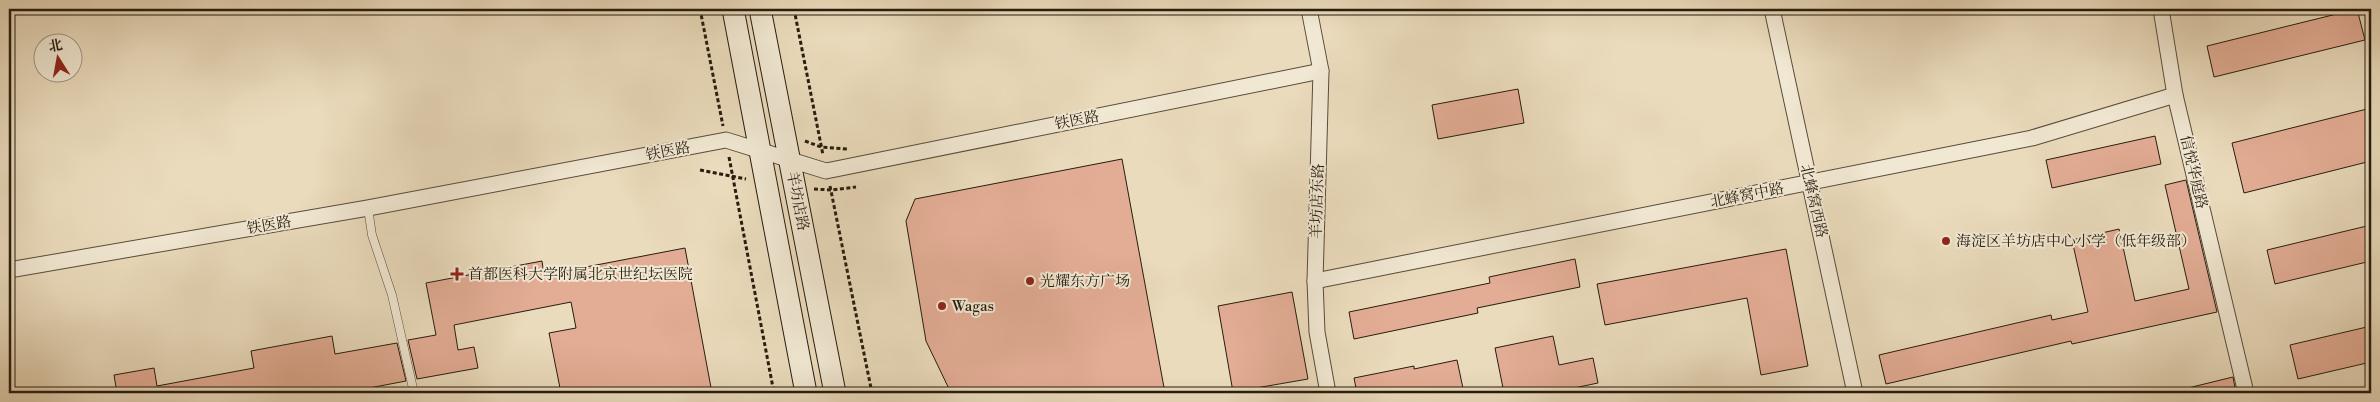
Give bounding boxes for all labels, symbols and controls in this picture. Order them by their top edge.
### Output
north arrow [32,32,82,82]
text: 北 [47,36,64,56]
street label: 铁医路 [1053,107,1101,134]
street label: 信悦华庭路 [2176,133,2211,211]
street label: 铁医路 [644,138,692,165]
street label: 北蜂窝西路 [1796,162,1831,240]
street label: 羊坊店东路 [1307,163,1328,239]
street label: 羊坊店路 [782,170,813,232]
street label: 北蜂窝中路 [1708,179,1786,212]
street label: 铁医路 [245,212,293,239]
place label: 海淀区羊坊店中心小学（低年级部） [1956,232,2196,251]
marker: 海淀区羊坊店中心小学（低年级部） [1940,235,1952,247]
place label: 首都医科大学附属北京世纪坛医院 [468,265,693,284]
marker: 首都医科大学附属北京世纪坛医院 [450,267,464,281]
place label: 光耀东方广场 [1040,272,1130,291]
marker: 光耀东方广场 [1024,275,1036,287]
place label: Wagas [951,297,994,316]
marker: Wagas [936,300,948,312]

